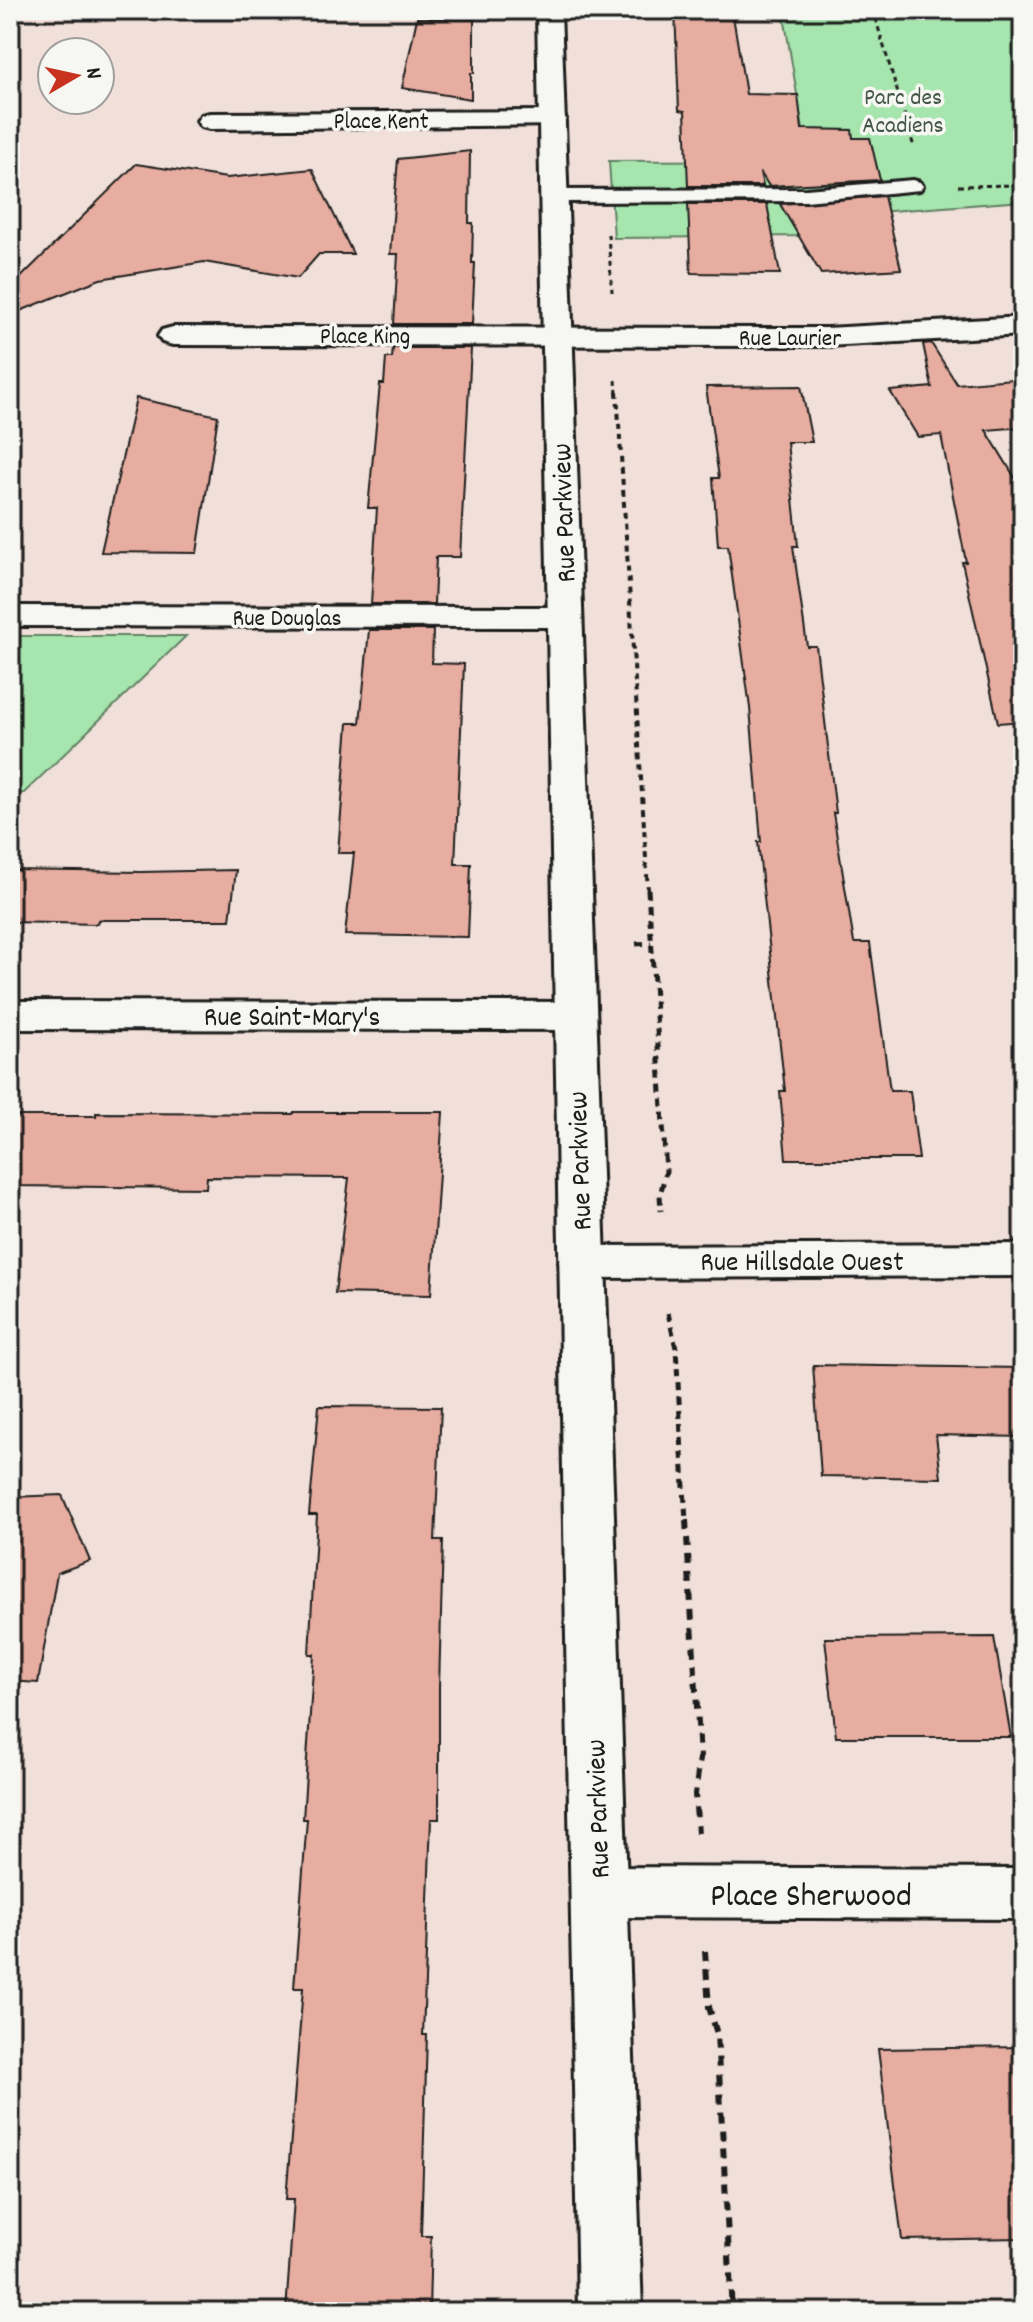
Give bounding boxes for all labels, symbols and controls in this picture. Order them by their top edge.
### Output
north arrow [36,36,116,116]
text: N [76,66,108,81]
park label: Parc des Acadiens [862,82,944,144]
street label: Place Kent [333,106,429,140]
street label: Place King [320,321,410,355]
street label: Rue Laurier [739,323,841,357]
street label: Rue Parkview [545,443,589,583]
street label: Rue Douglas [232,603,342,637]
street label: Rue Saint-Mary's [204,1000,380,1040]
street label: Rue Parkview [561,1091,605,1231]
street label: Rue Hillsdale Ouest [700,1245,904,1285]
street label: Rue Parkview [579,1739,623,1879]
street label: Place Sherwood [710,1874,912,1923]

